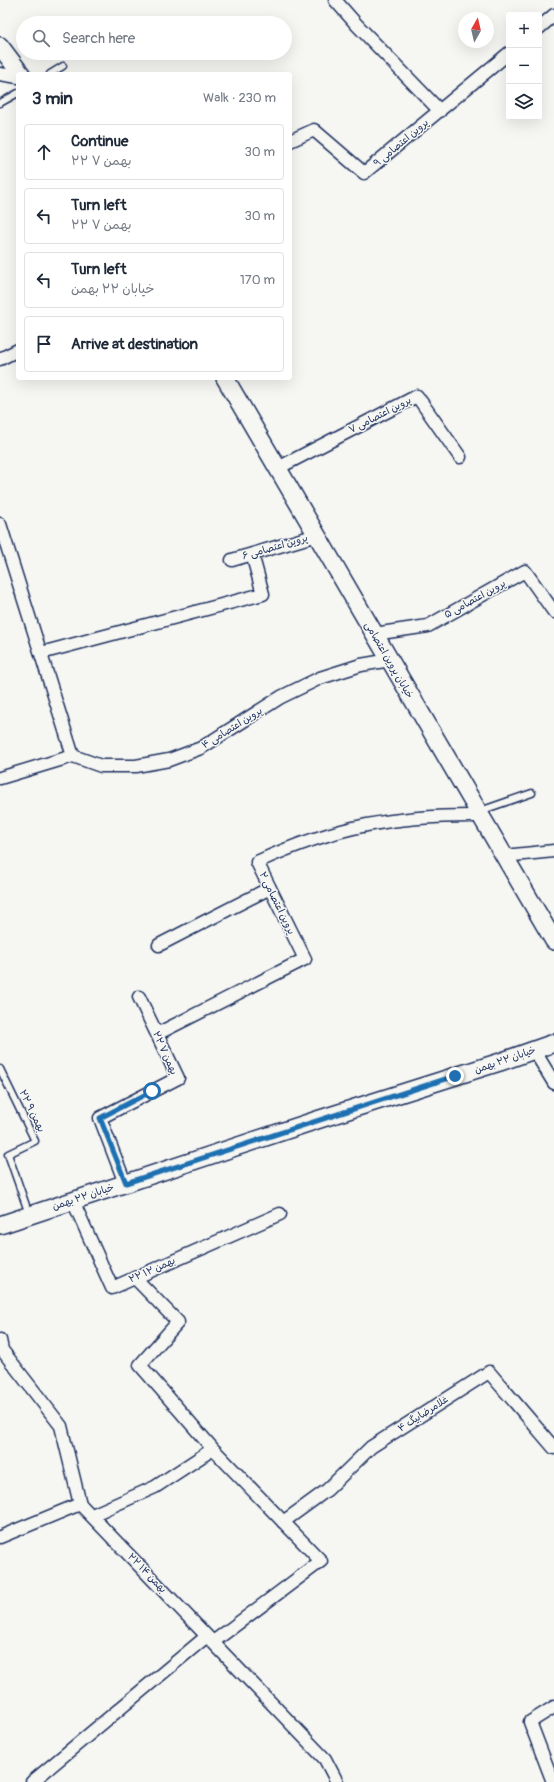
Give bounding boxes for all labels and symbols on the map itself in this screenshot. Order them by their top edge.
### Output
north arrow [458,12,494,48]
street label: پروین اعتصامی ۹ [371,117,432,170]
street label: پروین اعتصامی ۷ [347,394,414,437]
street label: پروین اعتصامی ۶ [241,532,309,563]
street label: پروین اعتصامی ۵ [442,577,508,622]
street label: خیابان پروین اعتصامی [361,620,416,701]
street label: پروین اعتصامی ۴ [200,705,265,752]
street label: پروین اعتصامی ۲ [256,870,297,937]
street label: ۲۲ بهمن ۷ [150,1029,180,1077]
street label: خیابان ۲۲ بهمن [473,1044,537,1076]
route end [446,1067,464,1085]
route start [143,1082,161,1100]
street label: ۲۲ بهمن ۹ [17,1088,47,1134]
street label: خیابان ۲۲ بهمن [51,1181,116,1213]
street label: ۲۲ بهمن ۱۲ [127,1254,177,1286]
street label: غلامرضابیگ ۴ [396,1393,450,1435]
street label: ۲۲ بهمن ۱۴ [125,1551,169,1595]

